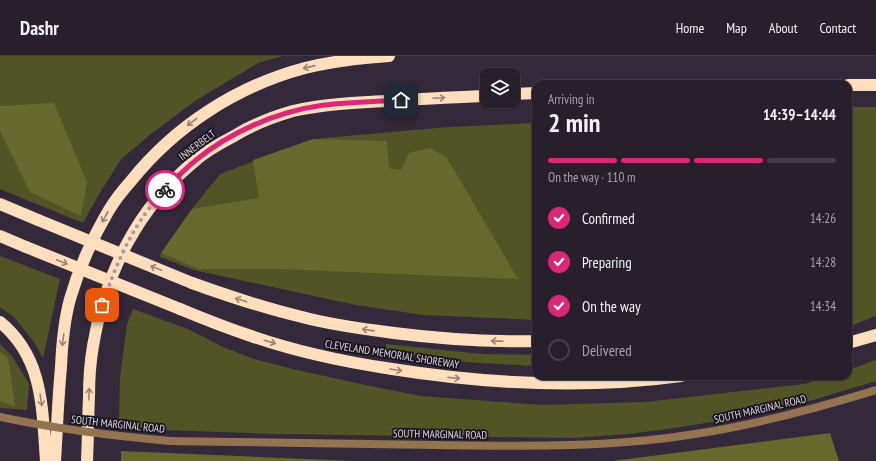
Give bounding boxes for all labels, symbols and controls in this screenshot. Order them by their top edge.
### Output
text: Dashr [20,16,59,40]
text: Home [676,19,704,37]
text: Map [726,19,747,37]
text: About [769,19,798,37]
text: Contact [820,19,856,37]
one-way arrow [303,64,316,72]
map controls [480,68,520,108]
button: layers [480,68,520,108]
pin [384,83,418,117]
icon: home [390,89,412,111]
text: Arriving in [548,91,595,108]
one-way arrow [432,95,445,102]
text: 14:39–14:44 [763,105,836,124]
text: 2 min [548,106,601,139]
one-way arrow [187,118,198,126]
street label: INNERBELT [176,127,218,163]
text: On the way · 110 m [548,169,635,186]
courier [145,170,185,210]
icon: bike [154,179,176,201]
icon: check [548,207,570,229]
text: Confirmed [582,209,635,228]
text: 14:26 [810,210,836,227]
one-way arrow [101,211,109,223]
icon: check [548,251,570,273]
text: Preparing [582,253,632,272]
text: 14:28 [810,254,836,271]
one-way arrow [55,258,67,266]
one-way arrow [150,264,162,271]
pin [85,288,119,322]
icon: bag [91,294,113,316]
icon: check [548,295,570,317]
one-way arrow [235,296,248,303]
text: On the way [582,297,641,316]
text: 14:34 [810,298,836,315]
one-way arrow [362,326,375,334]
one-way arrow [59,333,67,346]
street label: CLEVELAND MEMORIAL SHOREWAY [324,336,460,372]
one-way arrow [491,337,504,344]
one-way arrow [263,339,276,346]
text: Delivered [582,341,632,360]
one-way arrow [390,366,403,374]
one-way arrow [447,374,460,381]
one-way arrow [85,388,93,401]
street label: SOUTH MARGINAL ROAD [713,392,808,426]
one-way arrow [37,393,45,406]
street label: SOUTH MARGINAL ROAD [70,412,166,436]
street label: SOUTH MARGINAL ROAD [393,426,487,442]

